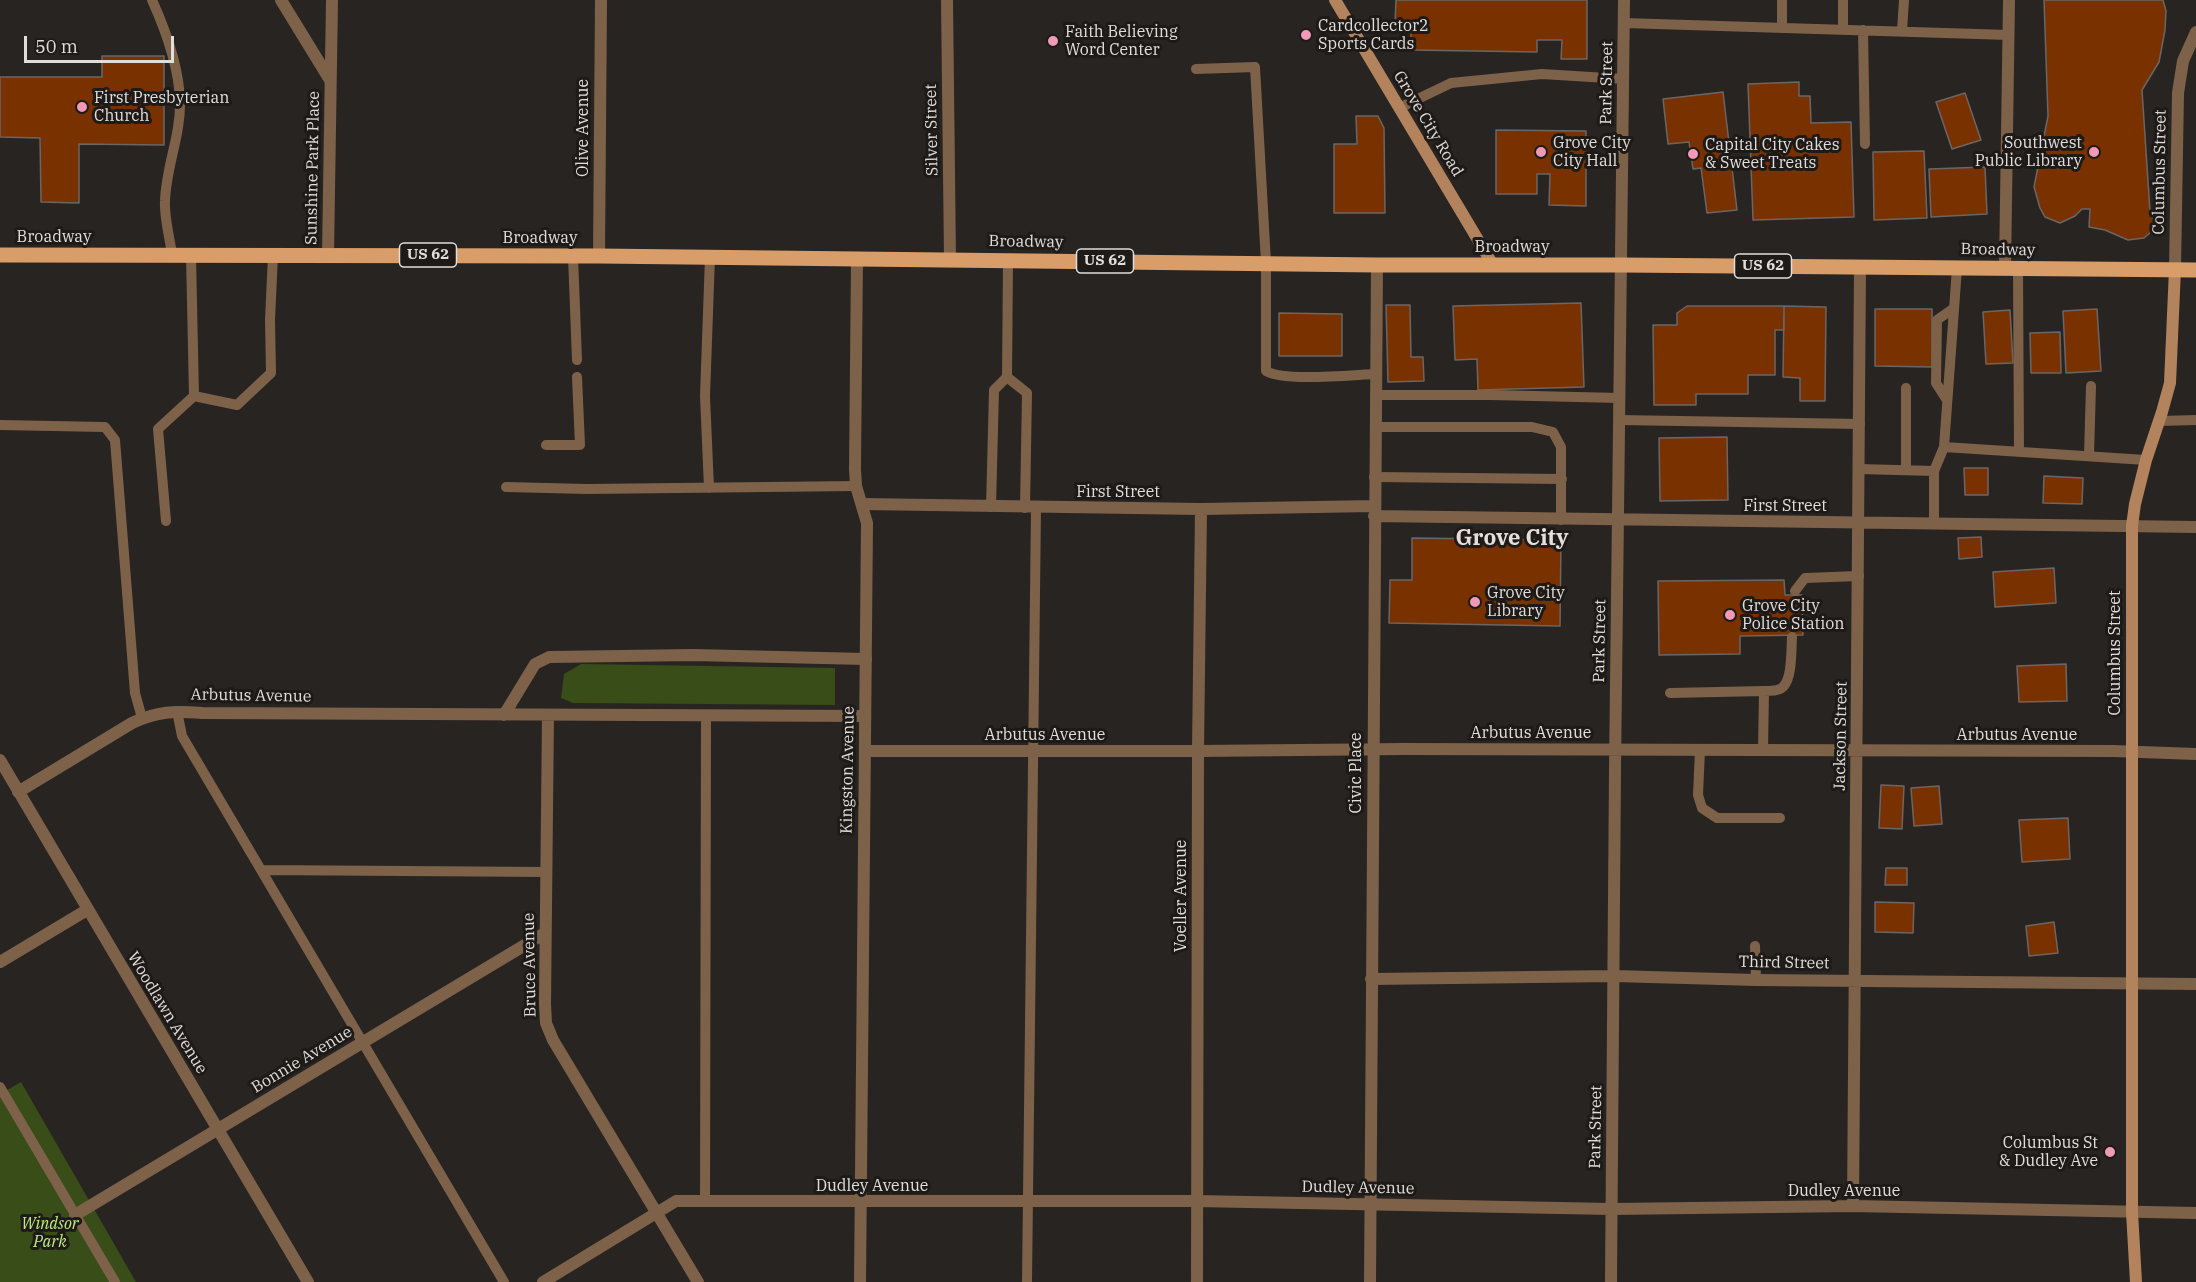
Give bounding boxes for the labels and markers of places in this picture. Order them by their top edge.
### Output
place label: Cardcollector2 Sports Cards [1318,16,1429,54]
place label: Faith Believing Word Center [1065,22,1178,60]
marker: Cardcollector2 Sports Cards [1299,28,1313,42]
marker: Faith Believing Word Center [1046,34,1060,48]
place label: First Presbyterian Church [94,88,229,126]
marker: First Presbyterian Church [75,100,89,114]
place label: Grove City City Hall [1553,133,1631,171]
place label: Southwest Public Library [1975,133,2082,171]
place label: Capital City Cakes & Sweet Treats [1705,135,1839,173]
marker: Grove City City Hall [1534,145,1548,159]
marker: Southwest Public Library [2087,145,2101,159]
marker: Capital City Cakes & Sweet Treats [1686,147,1700,161]
place label: Grove City Library [1487,583,1565,621]
marker: Grove City Library [1468,595,1482,609]
place label: Grove City Police Station [1742,596,1844,634]
marker: Grove City Police Station [1723,608,1737,622]
place label: Columbus St & Dudley Ave [1999,1133,2098,1171]
marker: Columbus St & Dudley Ave [2103,1145,2117,1159]

